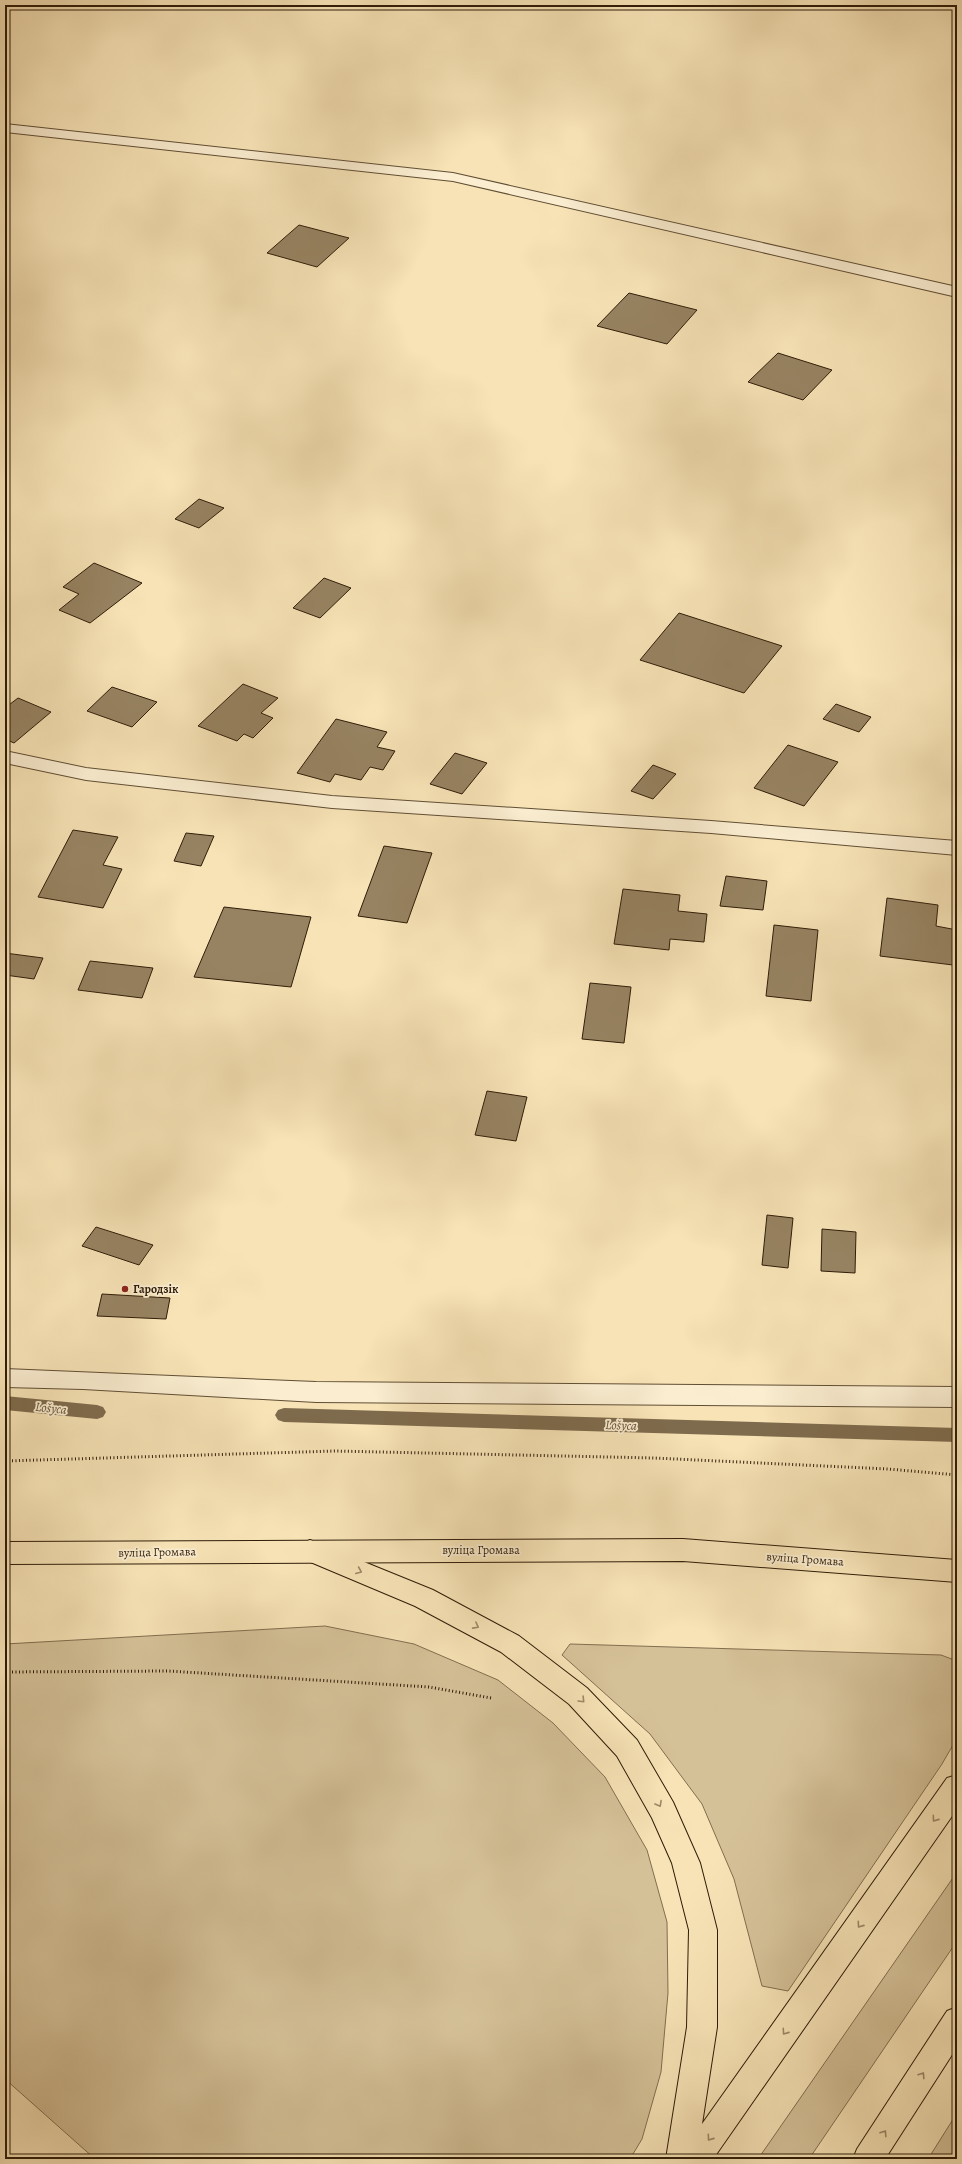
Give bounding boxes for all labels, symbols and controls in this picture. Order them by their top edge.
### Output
place label: Гародзік [133,1281,179,1297]
marker: Гародзік [120,1284,130,1294]
water label: Lošyca [34,1398,68,1418]
water label: Lošyca [605,1416,637,1434]
street label: вуліца Громава [442,1542,520,1558]
street label: вуліца Громава [118,1543,196,1561]
street label: вуліца Громава [766,1548,845,1570]
one-way arrow [354,1566,362,1574]
one-way arrow [472,1621,480,1628]
one-way arrow [577,1695,585,1703]
one-way arrow [655,1800,662,1807]
one-way arrow [932,1815,940,1822]
one-way arrow [858,1921,865,1928]
one-way arrow [783,2027,790,2034]
one-way arrow [917,2072,925,2079]
one-way arrow [879,2131,886,2138]
one-way arrow [707,2134,715,2141]

